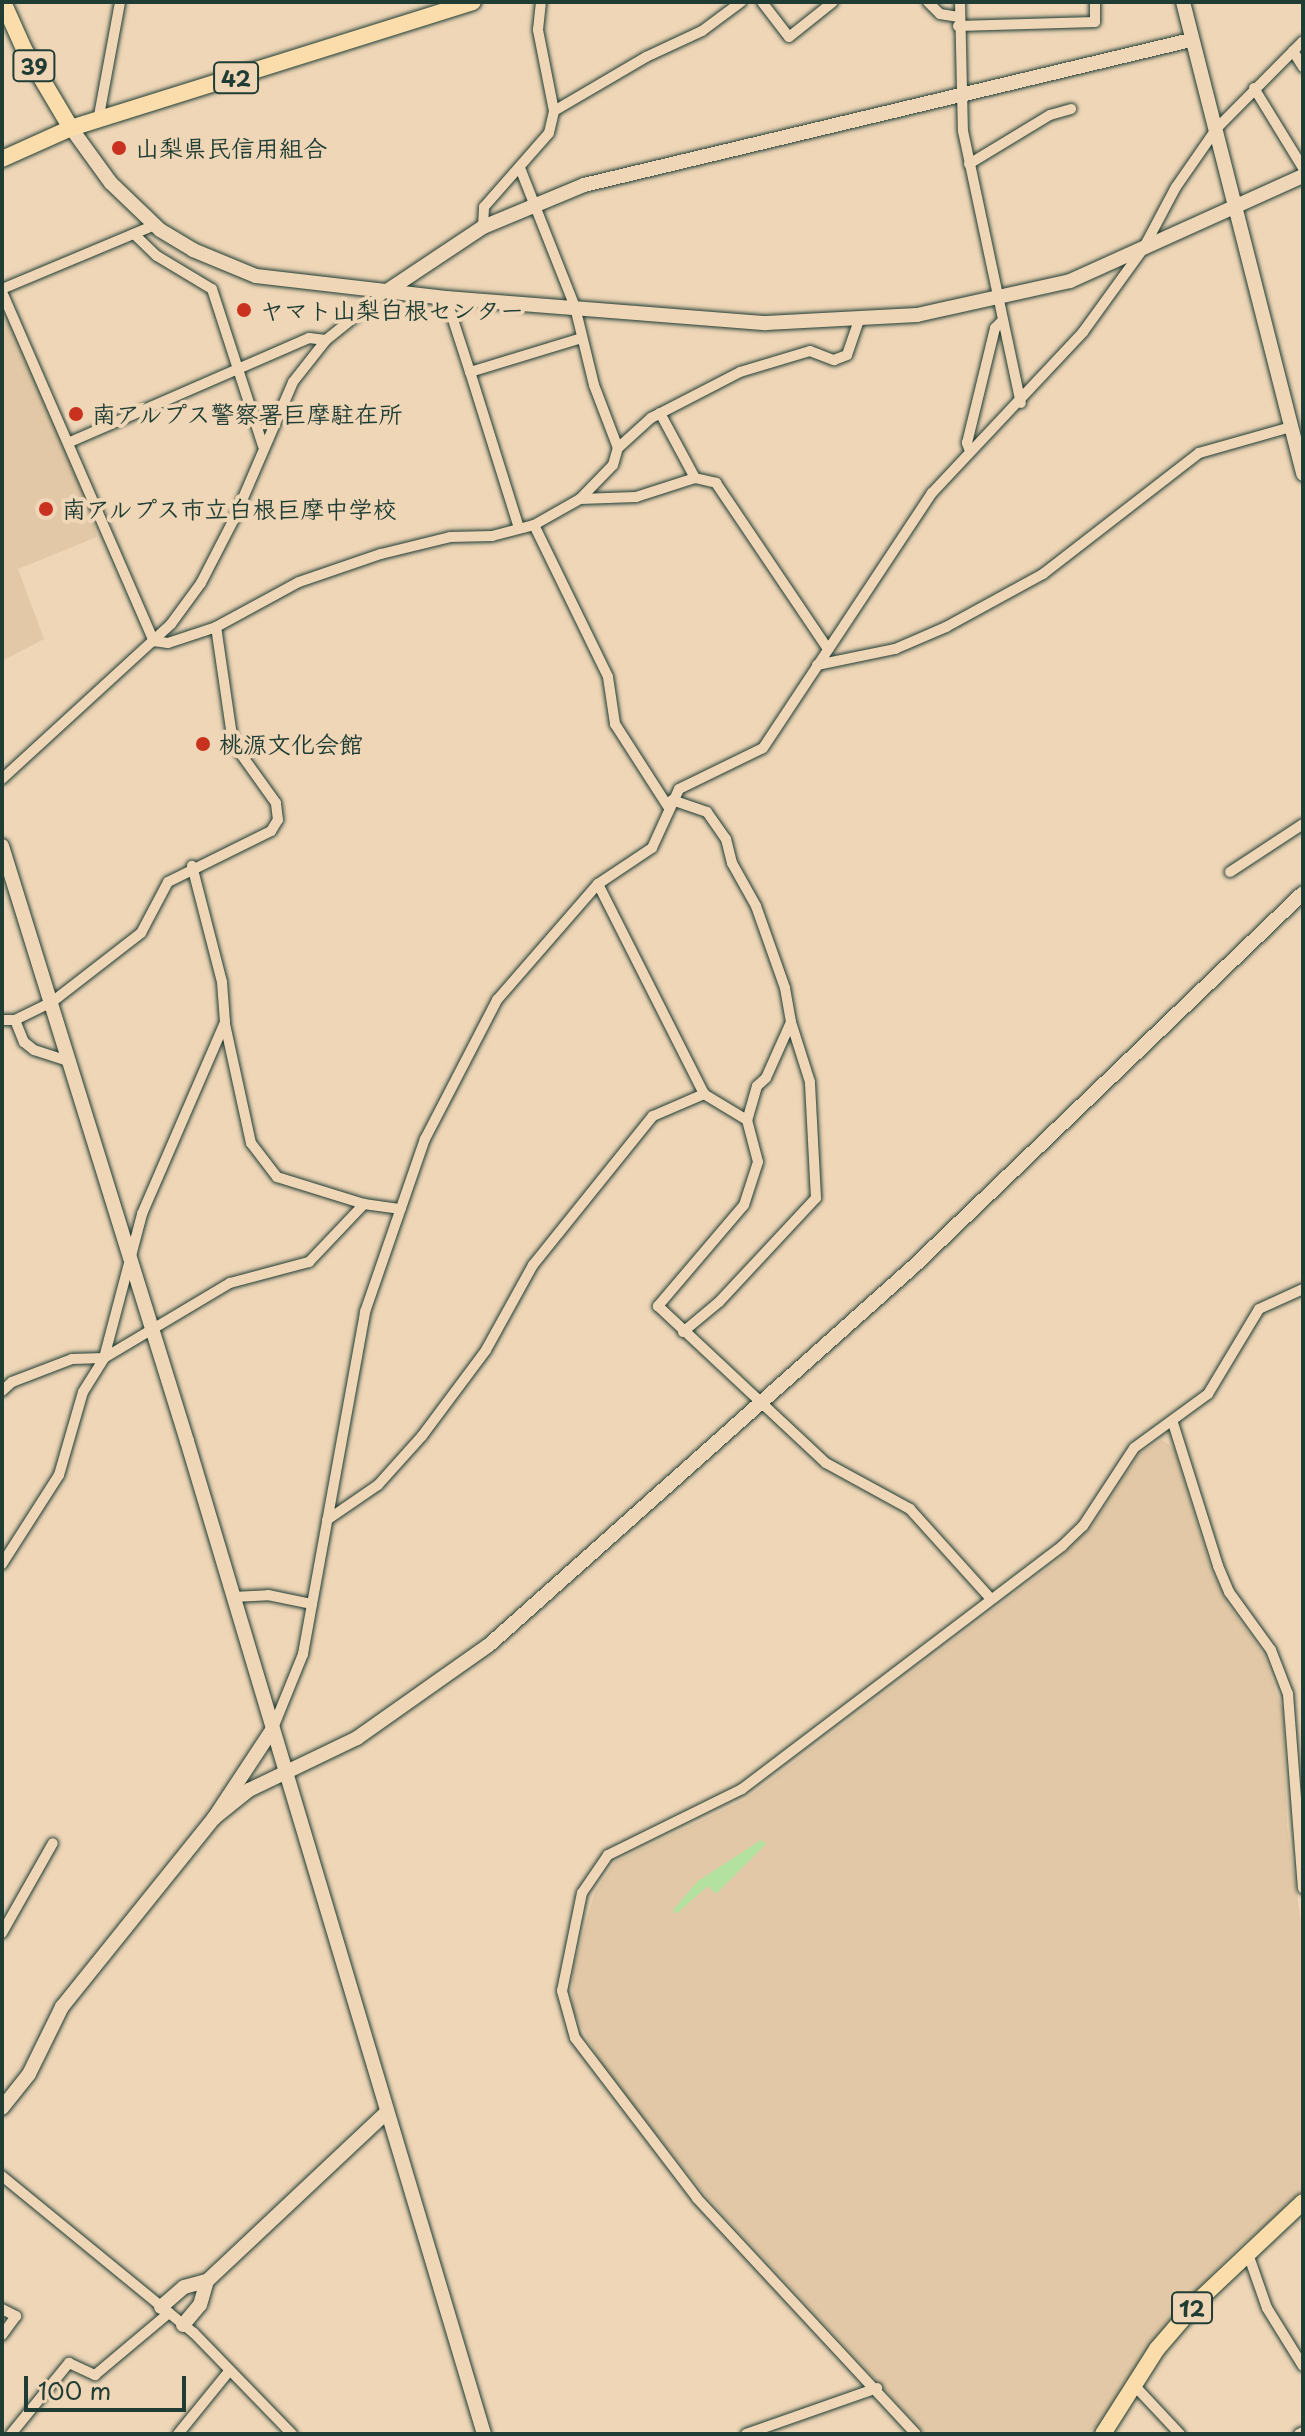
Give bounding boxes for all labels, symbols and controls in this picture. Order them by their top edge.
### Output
road number: 39 [12,48,56,84]
road number: 42 [212,60,260,96]
place label: 山梨県民信用組合 [135,134,327,162]
marker: 山梨県民信用組合 [110,139,128,157]
place label: ヤマト山梨白根センター [260,296,524,324]
marker: ヤマト山梨白根センター [235,301,253,319]
place label: 南アルプス警察署巨摩駐在所 [92,400,404,428]
marker: 南アルプス警察署巨摩駐在所 [67,405,85,423]
place label: 南アルプス市立白根巨摩中学校 [62,495,398,523]
marker: 南アルプス市立白根巨摩中学校 [37,500,55,518]
place label: 桃源文化会館 [219,730,363,758]
marker: 桃源文化会館 [194,735,212,753]
road number: 12 [1170,2290,1214,2326]
scale bar [28,2360,190,2410]
text: 100 m [38,2372,111,2408]

